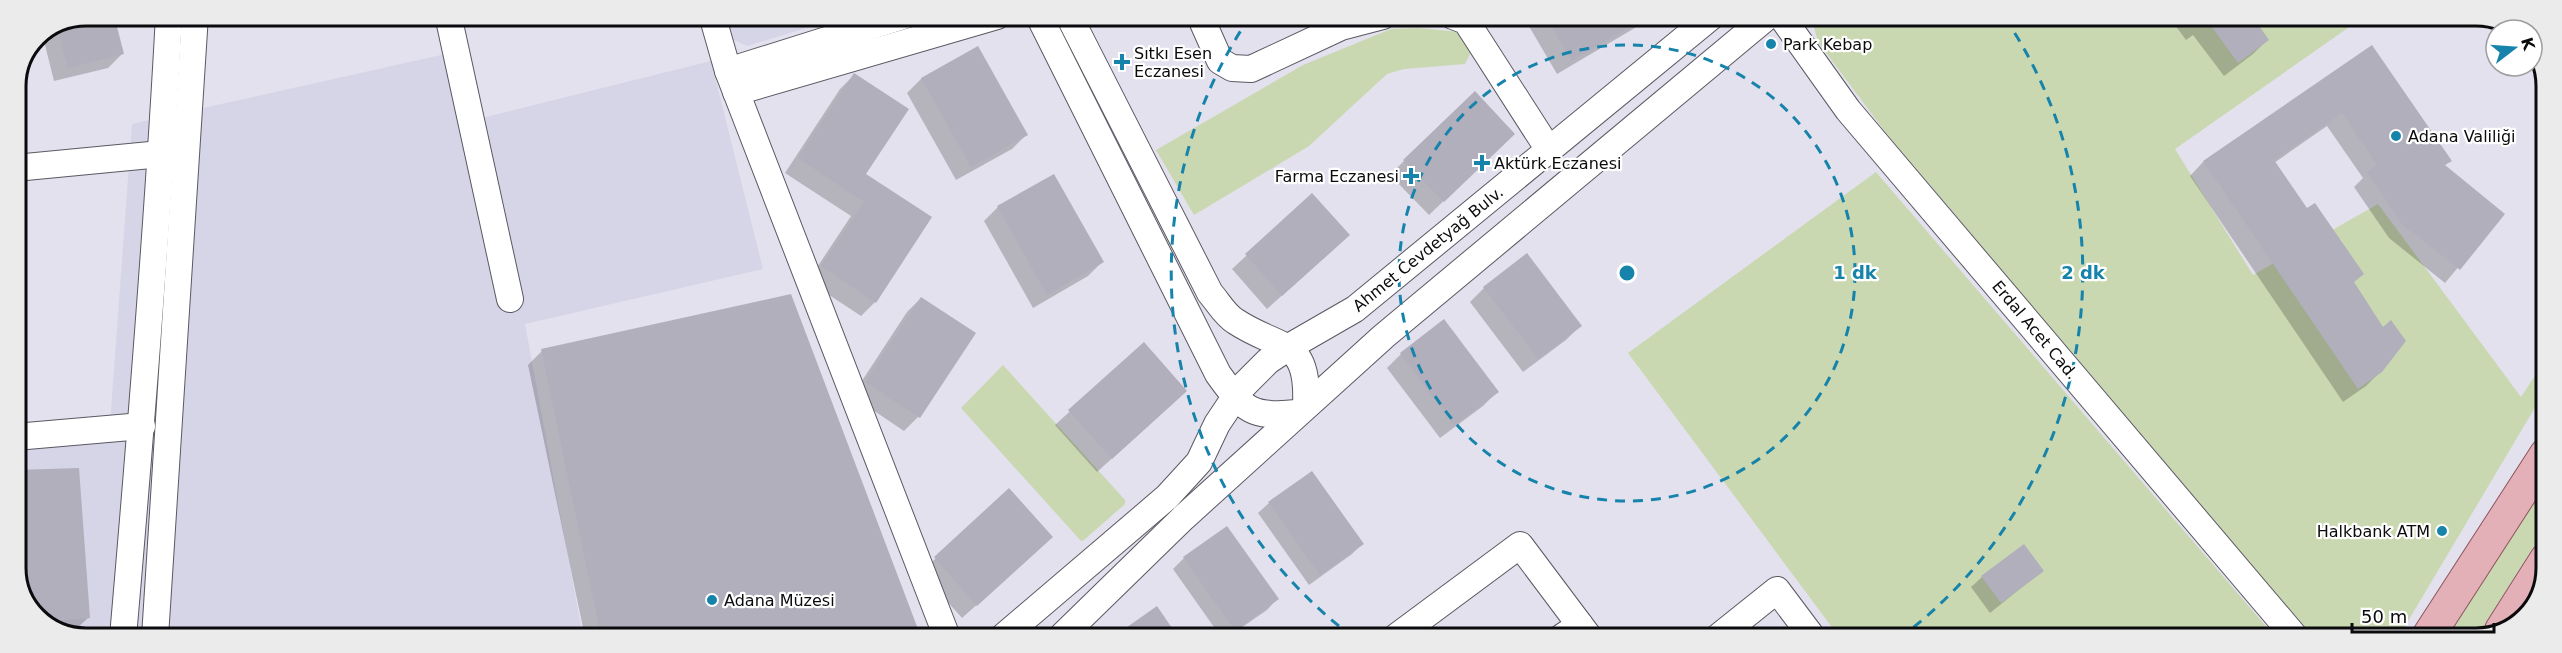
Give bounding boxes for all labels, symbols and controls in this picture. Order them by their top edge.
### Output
north arrow [2484,18,2544,78]
place label: Park Kebap [1783,35,1872,54]
text: K [2517,35,2539,53]
marker: Park Kebap [1764,37,1778,51]
place label: Sıtkı Esen Eczanesi [1134,44,1212,81]
marker: Sıtkı Esen Eczanesi [1115,55,1129,69]
place label: Adana Valiliği [2408,127,2516,146]
marker: Adana Valiliği [2389,129,2403,143]
place label: Aktürk Eczanesi [1494,154,1621,173]
marker: Aktürk Eczanesi [1475,156,1489,170]
place label: Farma Eczanesi [1275,167,1399,186]
marker: Farma Eczanesi [1404,169,1418,183]
street label: Ahmet Cevdetyağ Bulv. [1349,182,1507,316]
text: 1 dk [1833,262,1878,283]
text: 2 dk [2061,262,2106,283]
centre of rings [1617,263,1637,283]
street label: Erdal Acet Cad. [1988,277,2082,383]
place label: Halkbank ATM [2317,522,2430,541]
marker: Halkbank ATM [2435,524,2449,538]
place label: Adana Müzesi [724,591,835,610]
marker: Adana Müzesi [705,593,719,607]
scale bar [2352,596,2494,634]
text: 50 m [2361,606,2407,627]

